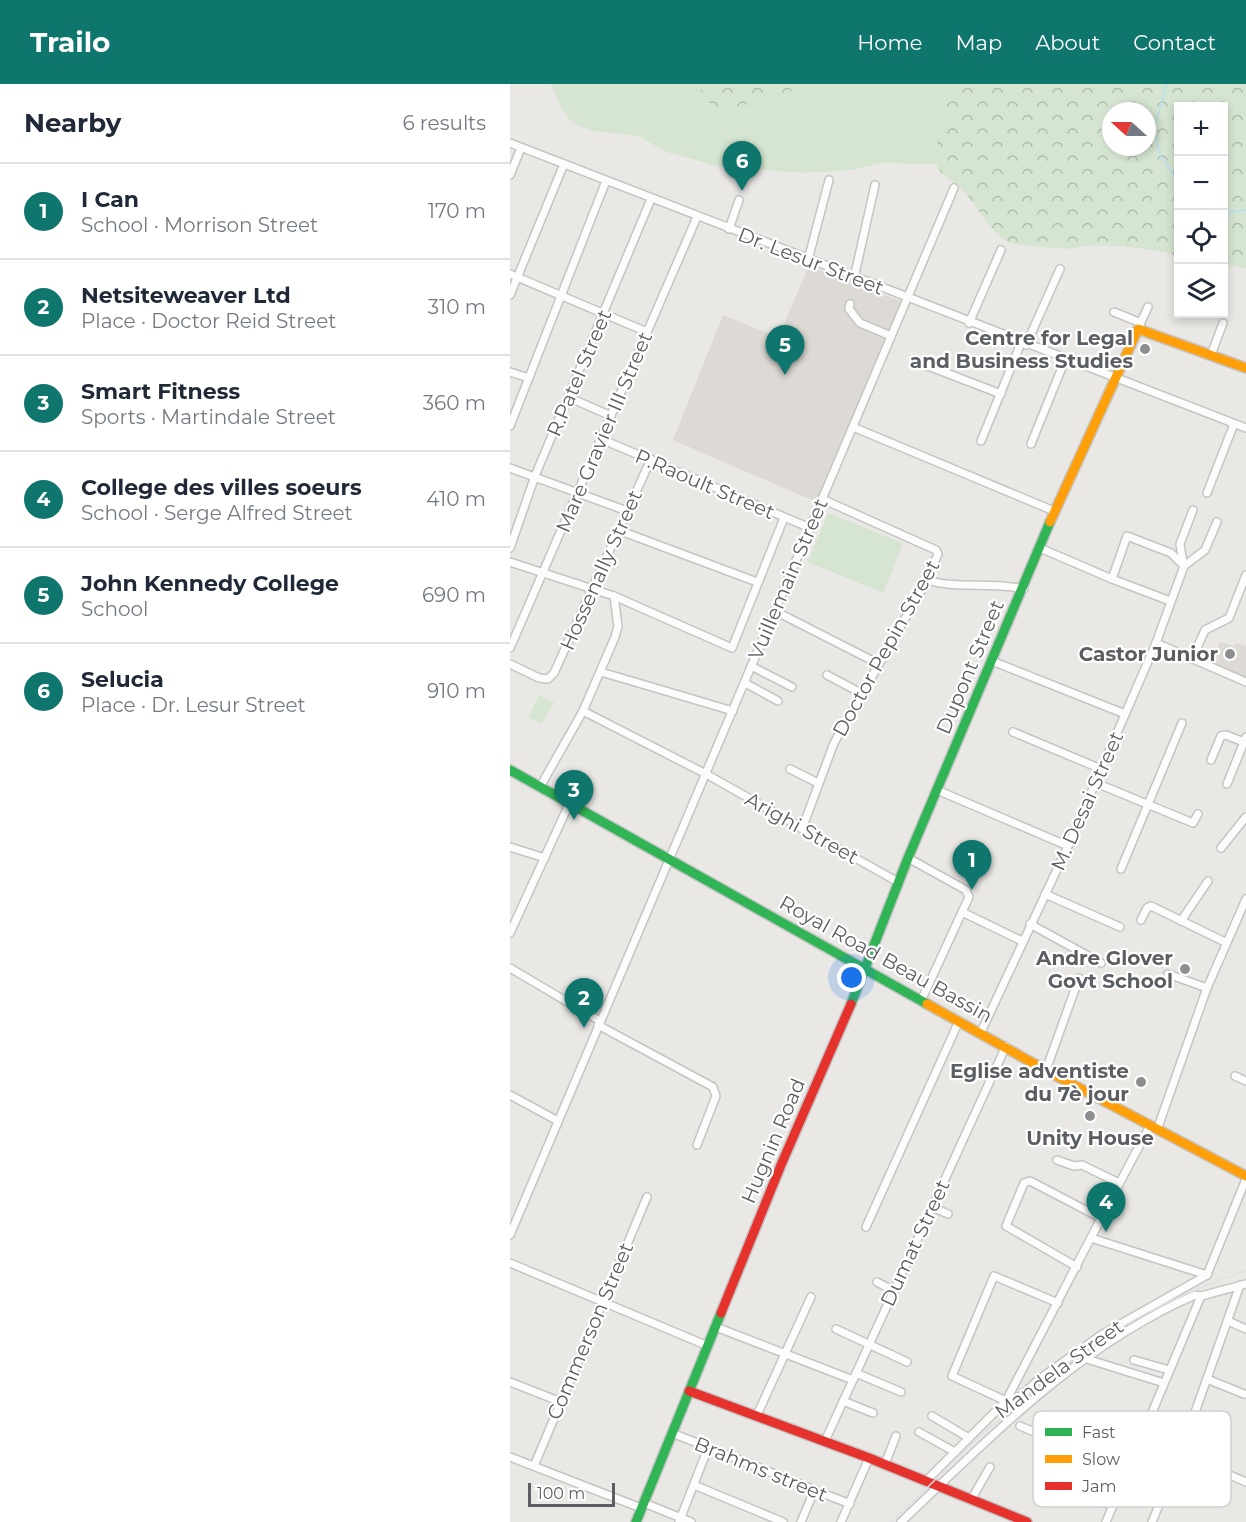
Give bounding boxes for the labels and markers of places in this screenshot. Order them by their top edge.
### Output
pin: 6 [722,141,762,191]
pin: 5 [766,326,804,375]
place label: Centre for Legal and Business Studies [910,326,1133,373]
marker: Centre for Legal and Business Studies [1138,342,1152,356]
place label: Castor Junior [1079,642,1218,666]
marker: Castor Junior [1223,647,1237,661]
pin: 3 [554,770,594,820]
pin: 1 [952,840,992,890]
place label: Andre Glover Govt School [1035,946,1173,993]
marker: Andre Glover Govt School [1178,962,1192,976]
pin: 2 [564,978,604,1028]
place label: Eglise adventiste du 7è jour [950,1059,1129,1106]
marker: Eglise adventiste du 7è jour [1134,1075,1148,1089]
marker: Unity House [1083,1109,1097,1123]
place label: Unity House [1026,1126,1154,1150]
pin: 4 [1086,1182,1126,1232]

